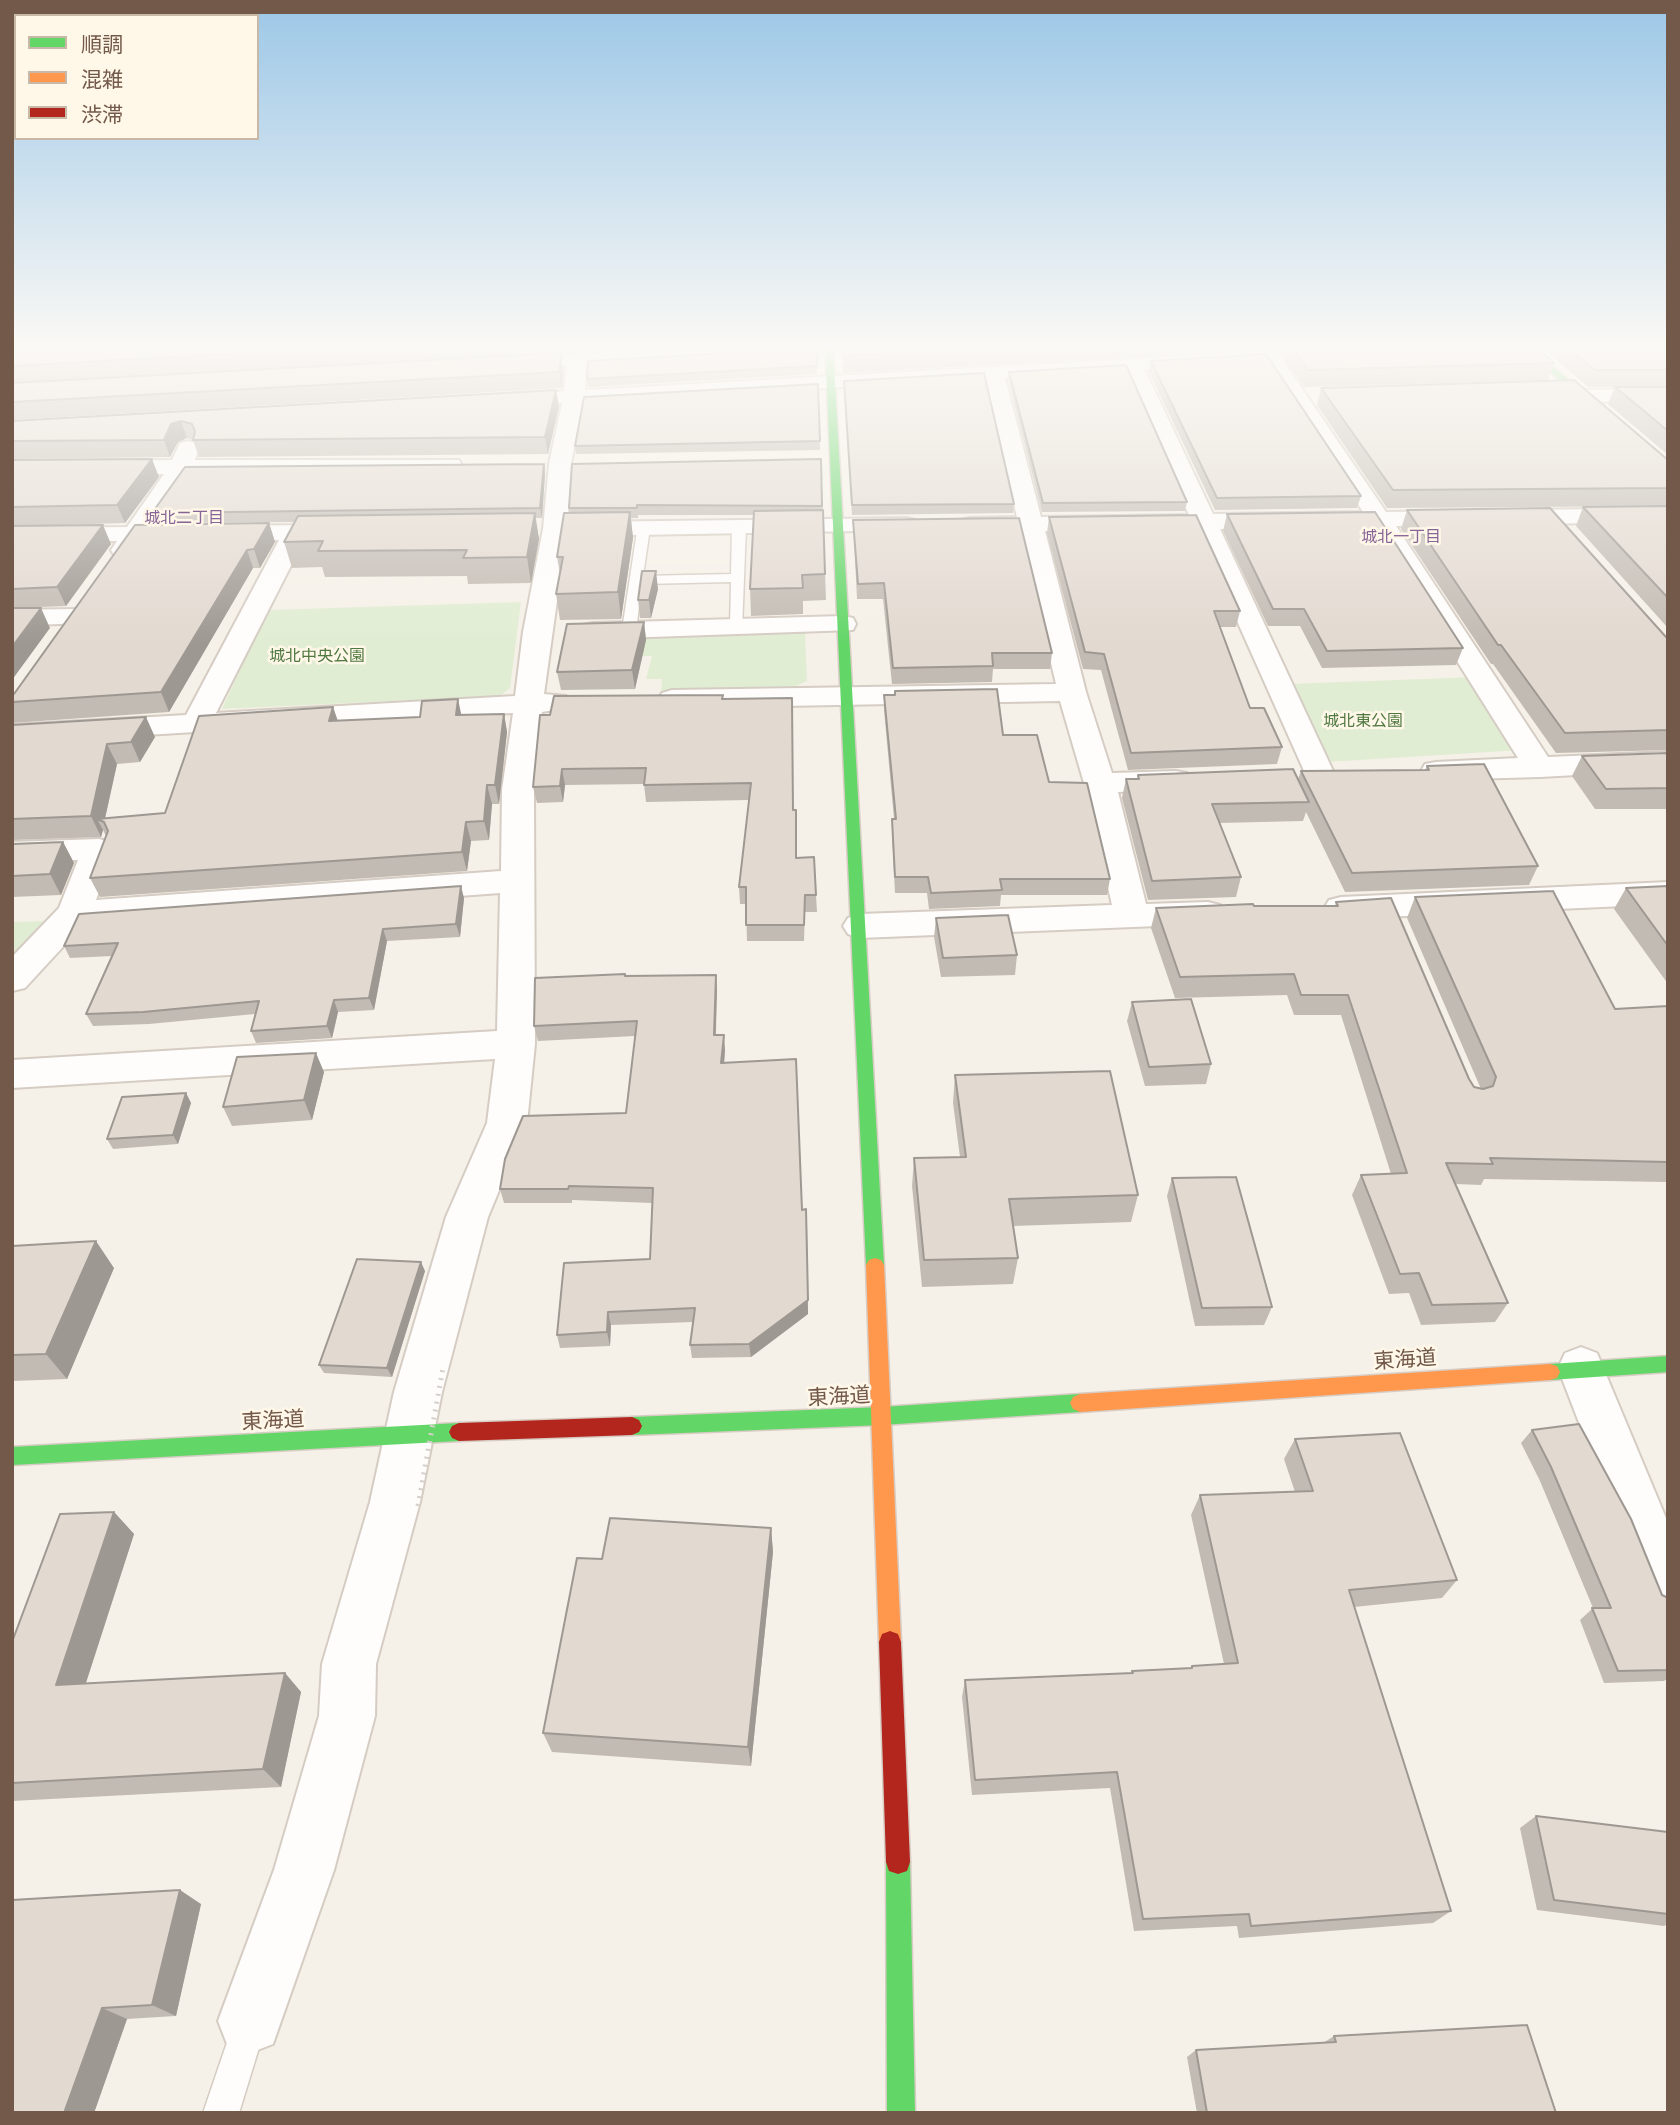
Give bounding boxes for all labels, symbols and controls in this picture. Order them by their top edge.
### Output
legend [14,14,259,140]
text: 順調 [81,32,123,57]
text: 混雑 [81,67,123,92]
text: 渋滞 [81,102,123,127]
district label: 城北二丁目 [144,508,224,528]
district label: 城北一丁目 [1361,527,1441,547]
park label: 城北中央公園 [269,646,365,666]
park label: 城北東公園 [1323,711,1403,731]
street label: 東海道 [1373,1345,1437,1375]
street label: 東海道 [807,1383,871,1411]
street label: 東海道 [241,1407,305,1435]

